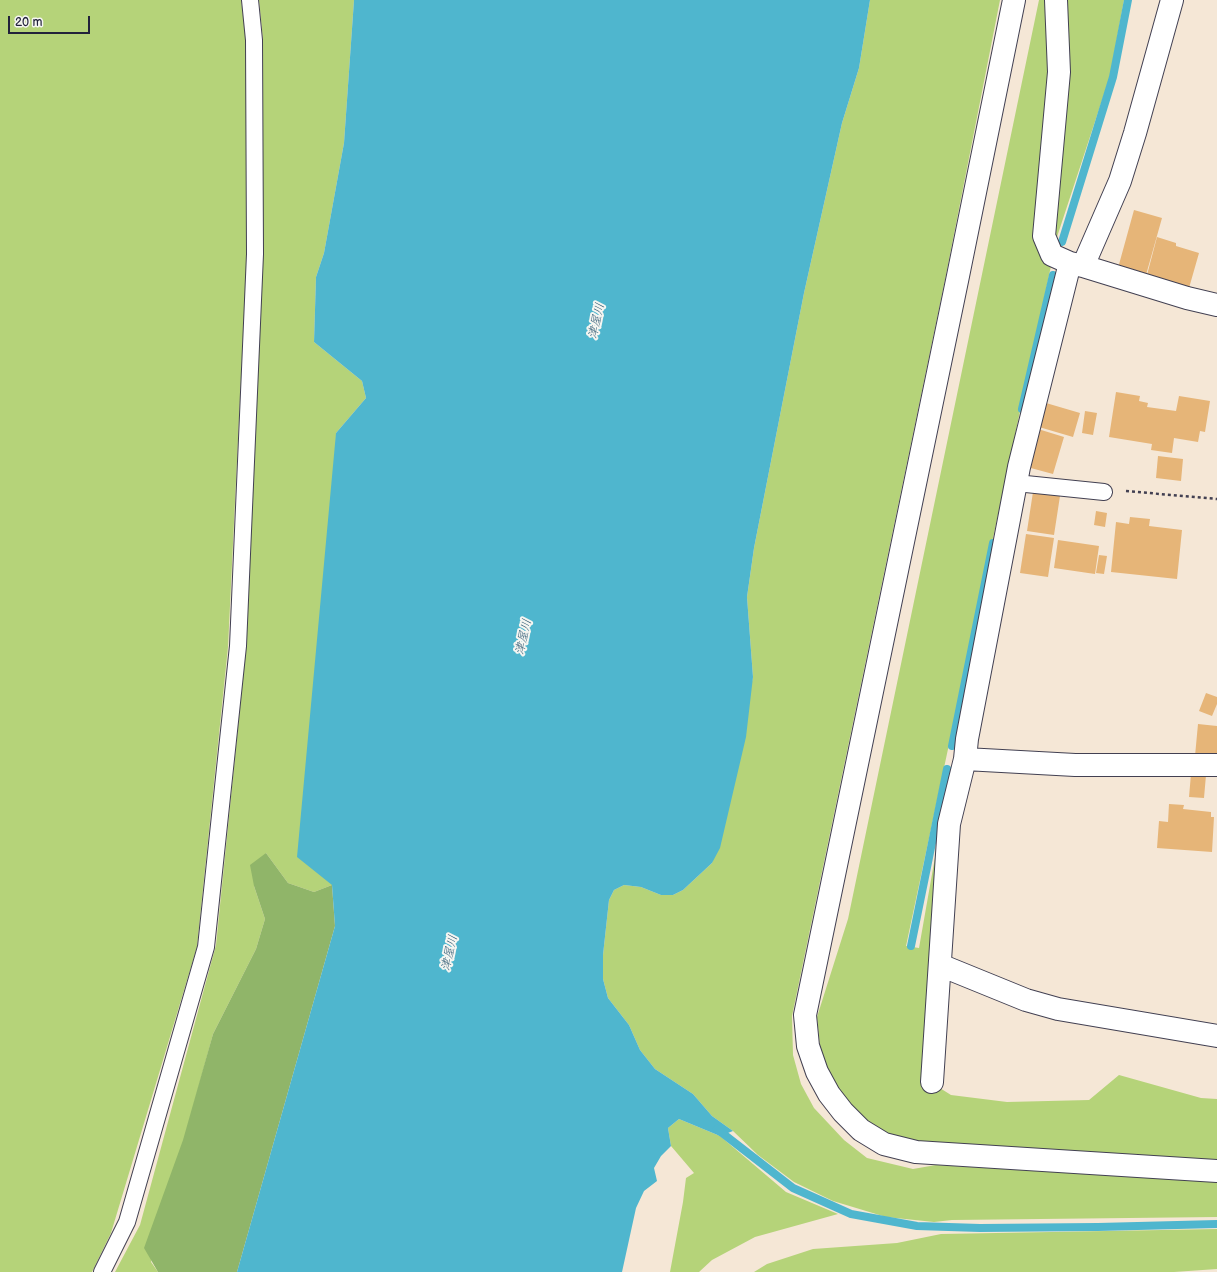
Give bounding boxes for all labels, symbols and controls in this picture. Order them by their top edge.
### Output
scale bar [10,8,92,34]
text: 20 m [15,15,42,30]
water label: 津屋川 [586,302,608,340]
water label: 津屋川 [513,618,535,656]
water label: 津屋川 [439,934,461,972]

